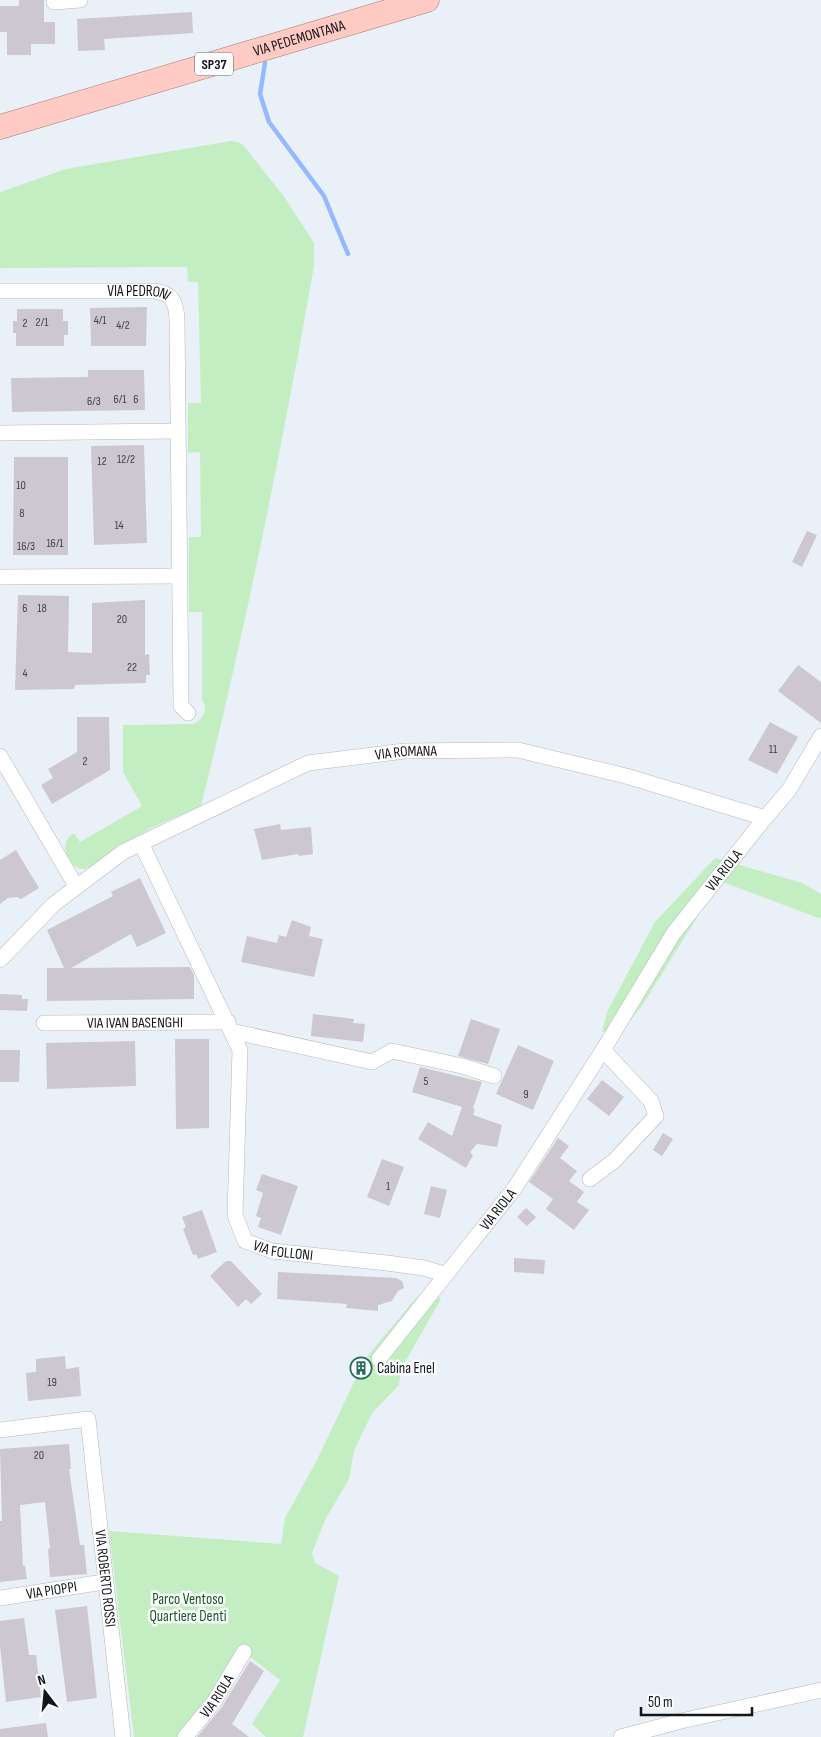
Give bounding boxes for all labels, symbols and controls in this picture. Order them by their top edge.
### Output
street label: VIA PEDEMONTANA [251,16,348,61]
road number: SP37 [195,52,233,76]
street label: VIA PEDRONI [107,282,175,305]
house number: 4/1 [94,313,107,328]
house number: 2/1 [36,315,49,330]
house number: 2 [23,316,28,331]
house number: 4/2 [116,318,130,333]
house number: 6/1 [114,392,127,407]
house number: 6 [133,392,139,407]
house number: 6/3 [87,394,101,409]
house number: 12/2 [117,452,135,467]
house number: 12 [97,454,107,469]
house number: 10 [16,478,26,493]
house number: 8 [19,506,25,521]
house number: 14 [114,518,124,533]
house number: 16/1 [46,536,64,551]
house number: 16/3 [17,539,35,554]
house number: 6 [22,601,28,616]
house number: 18 [37,601,47,616]
house number: 20 [117,612,127,627]
house number: 22 [127,660,137,675]
house number: 4 [22,666,28,681]
street label: VIA ROMANA [374,742,438,765]
house number: 11 [769,742,778,757]
house number: 2 [83,754,88,769]
street label: VIA RIOLA [702,845,747,895]
street label: VIA IVAN BASENGHI [87,1013,183,1033]
house number: 5 [424,1074,429,1089]
house number: 9 [523,1087,529,1102]
house number: 1 [386,1179,391,1194]
street label: VIA RIOLA [476,1185,521,1234]
street label: VIA FOLLONI [250,1236,314,1265]
building icon: Cabina Enel [349,1356,373,1380]
place label: Cabina Enel [377,1359,435,1378]
house number: 19 [47,1375,57,1390]
house number: 20 [34,1448,44,1463]
street label: VIA ROBERTO ROSSI [90,1529,120,1628]
street label: VIA PIOPPI [25,1577,78,1604]
park label: Parco Ventoso Quartiere Denti [149,1590,227,1626]
north arrow [20,1667,70,1717]
text: N [36,1671,47,1689]
street label: VIA RIOLA [196,1671,239,1722]
scale bar [641,1684,752,1716]
text: 50 m [648,1693,673,1712]

